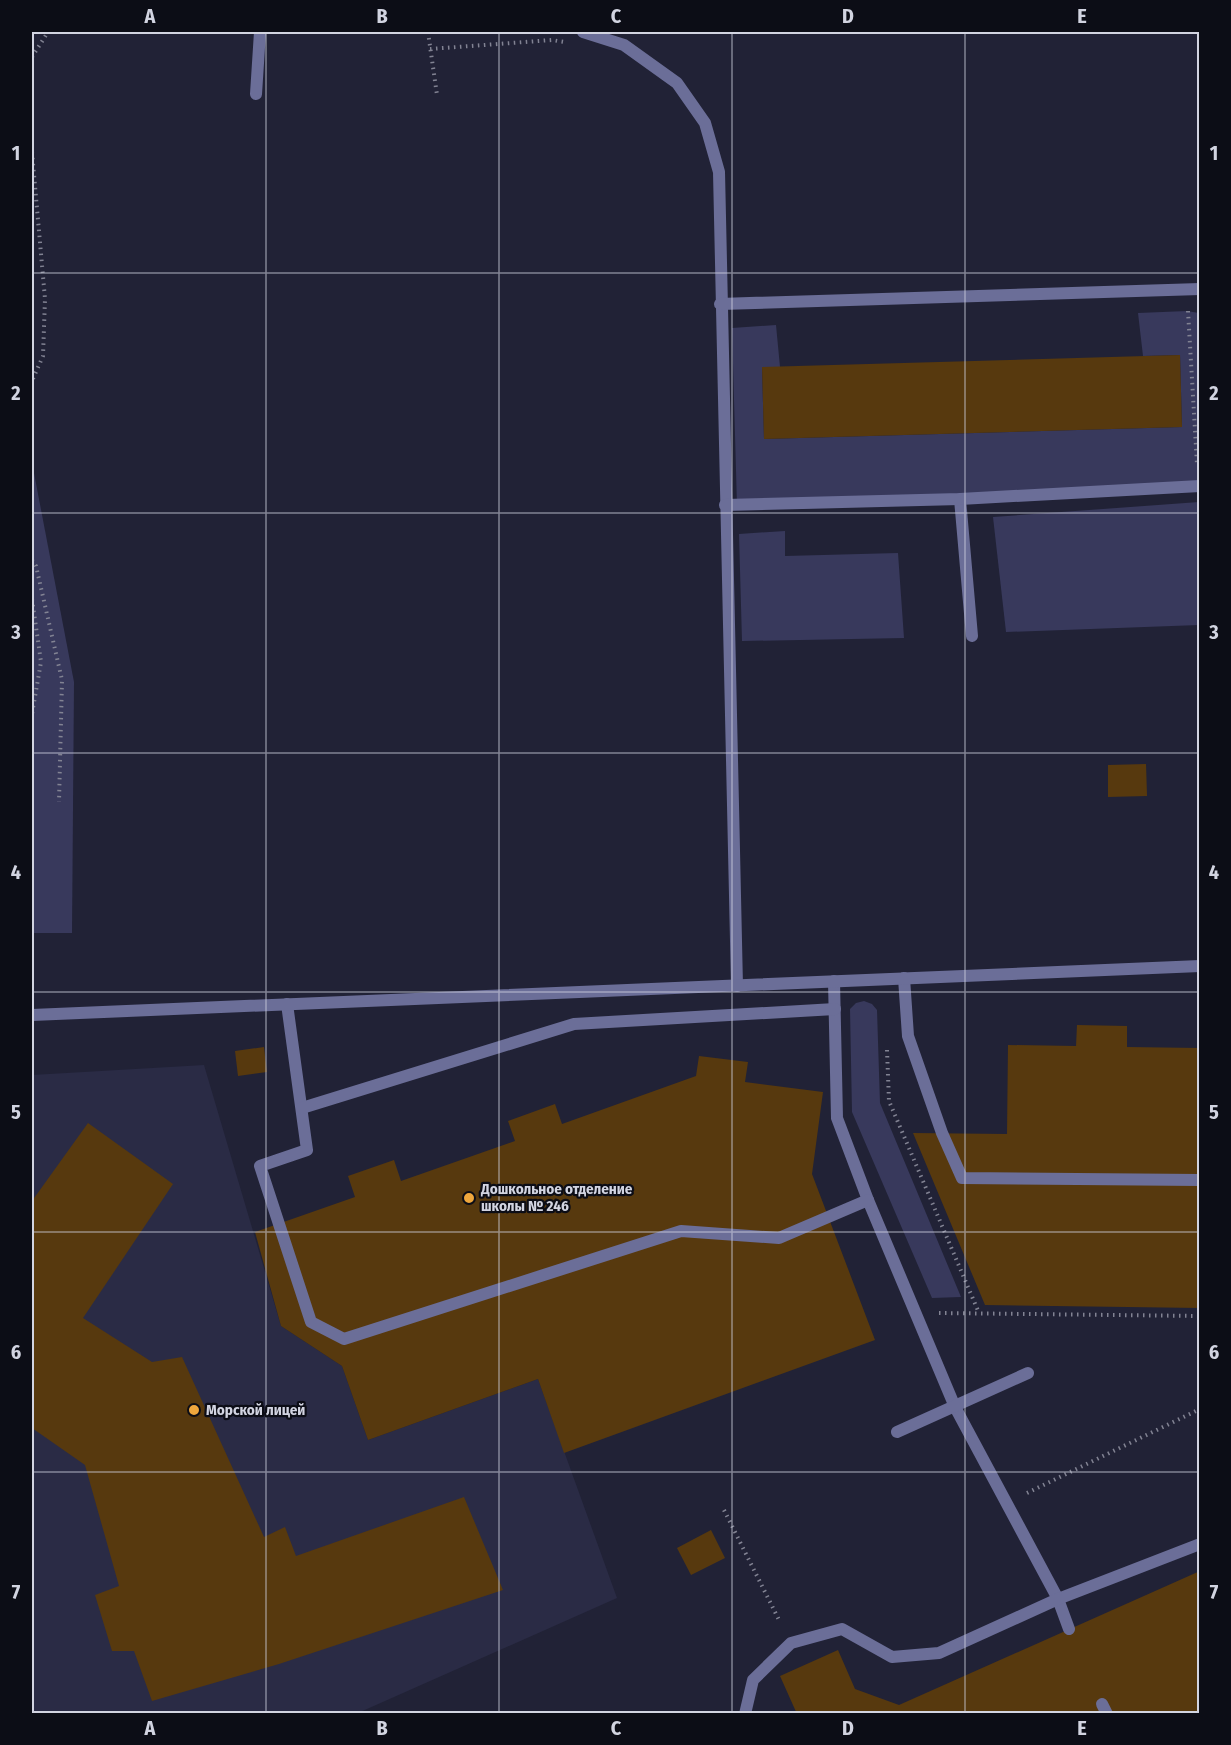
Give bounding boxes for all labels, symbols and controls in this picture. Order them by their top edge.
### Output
text: A [144,4,157,28]
text: B [376,4,388,28]
text: C [611,4,622,28]
text: D [842,4,854,28]
text: E [1077,4,1087,28]
text: 1 [12,141,20,165]
text: 1 [1210,141,1218,165]
text: 2 [10,381,21,405]
text: 2 [1208,381,1219,405]
text: 3 [10,620,21,644]
text: 3 [1208,620,1219,644]
text: 4 [11,860,21,884]
text: 4 [1209,860,1219,884]
text: 5 [11,1100,21,1124]
text: 5 [1209,1100,1219,1124]
place label: Дошкольное отделение школы № 246 [480,1180,633,1215]
marker: Дошкольное отделение школы № 246 [462,1191,476,1205]
text: 6 [11,1340,21,1364]
text: 6 [1209,1340,1219,1364]
place label: Морской лицей [206,1401,305,1419]
marker: Морской лицей [187,1403,201,1417]
text: 7 [12,1580,21,1604]
text: 7 [1210,1580,1219,1604]
text: A [144,1716,157,1740]
text: B [376,1716,388,1740]
text: C [611,1716,622,1740]
text: D [842,1716,854,1740]
text: E [1077,1716,1087,1740]

